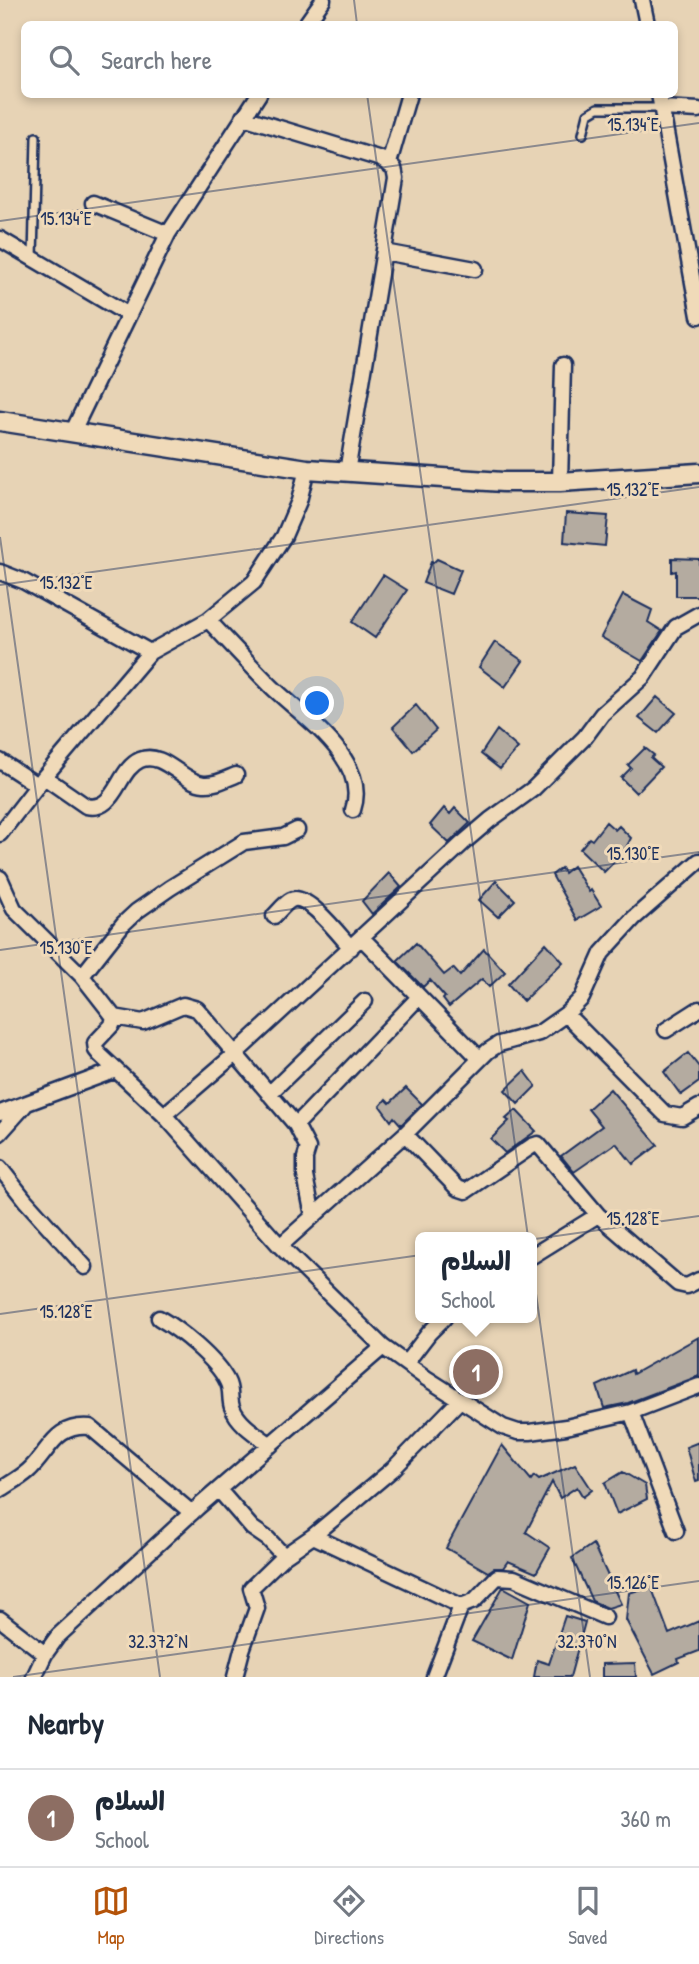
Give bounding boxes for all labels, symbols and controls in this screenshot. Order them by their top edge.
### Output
search box [21,21,678,98]
icon: search [45,41,83,79]
text: Search here [101,42,212,77]
text: 15.134°E [607,112,659,137]
text: 15.134°E [40,206,92,231]
text: 15.132°E [606,477,660,502]
text: 15.132°E [39,570,93,595]
your location [300,686,334,720]
text: 15.130°E [607,841,659,866]
text: 15.130°E [40,935,92,960]
text: 15.128°E [607,1206,659,1231]
popup [415,1232,537,1323]
text: السلام [441,1243,511,1278]
text: School [441,1284,495,1315]
text: 15.128°E [40,1299,92,1324]
pin: 1 [453,1346,499,1398]
text: 15.126°E [607,1570,659,1595]
text: 32.372°N [128,1629,188,1654]
text: 32.370°N [557,1629,617,1654]
text: Nearby [28,1703,104,1743]
text: السلام [95,1783,165,1818]
text: 1 [47,1803,55,1834]
text: 360 m [620,1803,671,1834]
text: School [95,1824,149,1855]
tab: Map [92,1882,130,1950]
tab: Directions [314,1882,384,1950]
tab: Saved [568,1882,607,1950]

